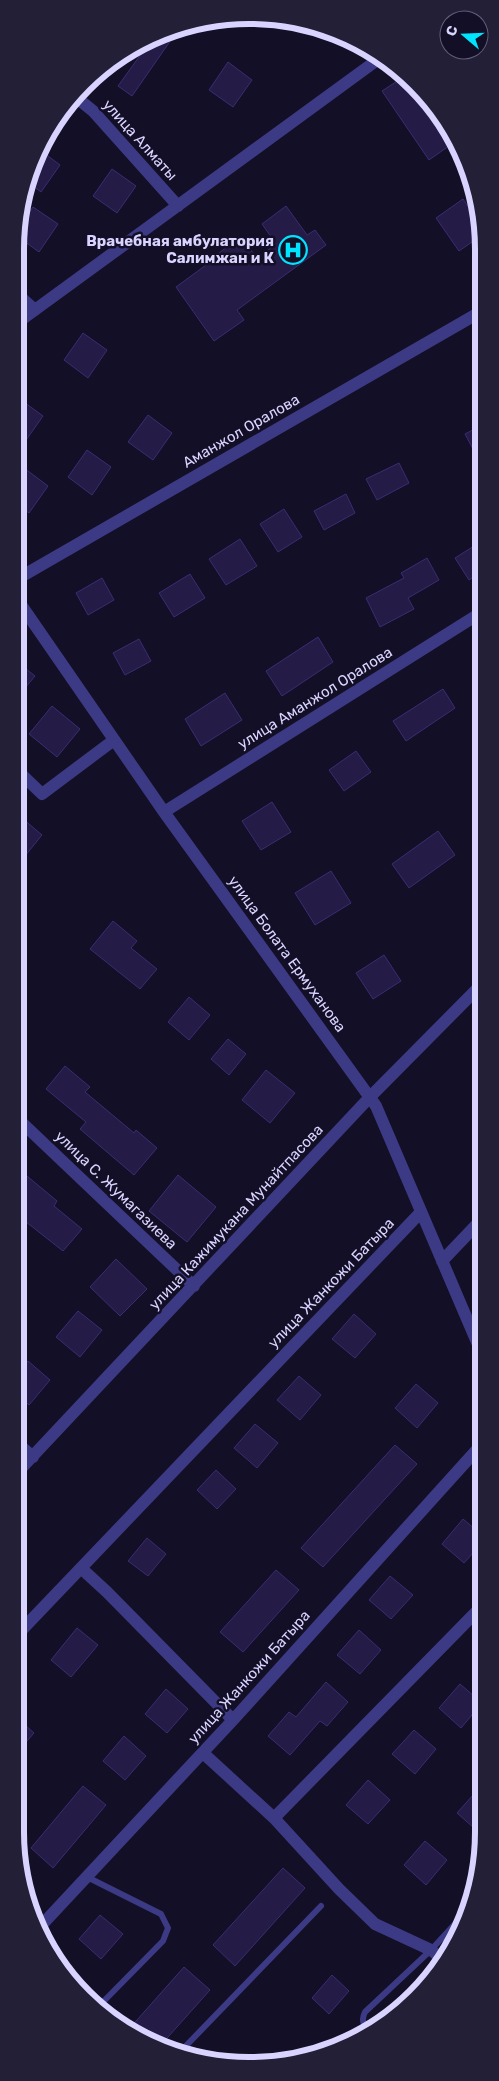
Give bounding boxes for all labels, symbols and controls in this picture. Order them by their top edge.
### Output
north arrow [439,10,489,60]
text: С [443,23,462,38]
street label: улица Алматы [99,96,181,184]
place label: Врачебная амбулатория Салимжан и К [86,232,274,267]
hospital icon: Врачебная амбулатория Салимжан и К [278,235,308,265]
street label: Аманжол Оралова [179,390,303,472]
street label: улица Аманжол Оралова [234,643,396,753]
street label: улица Болата Ермуханова [224,872,350,1036]
street label: улица Кажимукана Мунайтпасова [145,1121,327,1313]
street label: улица С. Жумагазиева [51,1127,181,1253]
street label: улица Жанкожи Батыра [264,1214,398,1352]
street label: улица Жанкожи Батыра [184,1606,314,1748]

